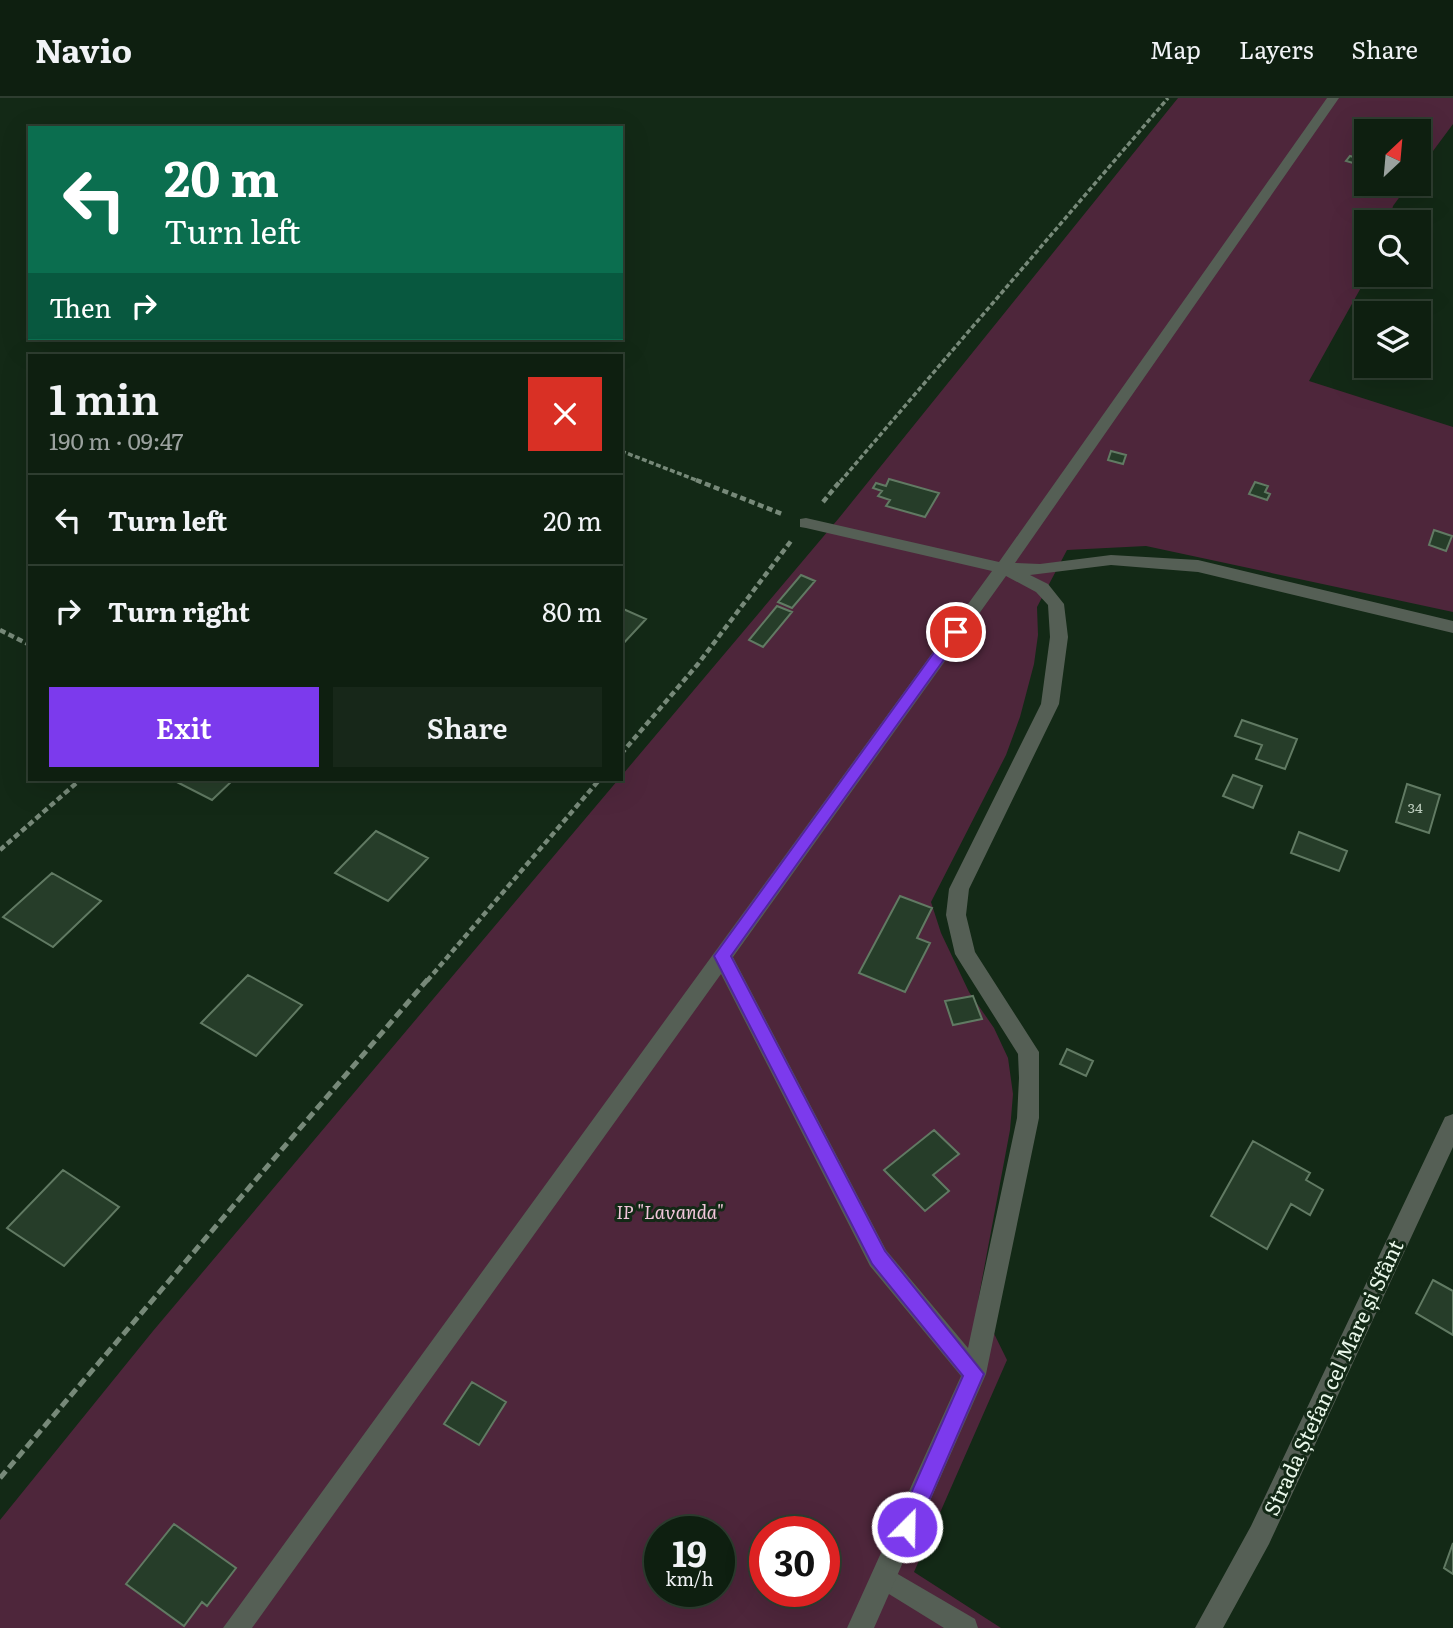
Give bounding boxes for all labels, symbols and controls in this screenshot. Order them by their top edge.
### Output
text: Navio [35,24,132,73]
text: Map [1150,31,1201,66]
text: Layers [1239,31,1313,66]
text: Share [1351,31,1418,66]
north arrow [1354,119,1432,196]
map controls [1354,119,1431,378]
text: 20 m [164,139,279,212]
icon: left [49,154,140,245]
text: Turn left [164,206,301,254]
button: search [1354,210,1431,287]
text: Then [49,287,111,326]
icon: right [125,287,163,325]
button: layers [1354,301,1431,378]
text: 1 min [49,366,159,428]
button: close [528,377,602,451]
text: 190 m · 09:47 [49,423,184,457]
text: Turn left [108,500,227,539]
text: 20 m [543,500,602,539]
icon: left [49,501,87,539]
text: Turn right [108,591,250,630]
text: 80 m [542,591,602,630]
icon: right [49,592,87,630]
pin [926,602,986,662]
icon: arrive [937,613,975,651]
button: Exit [49,687,319,767]
button: Share [333,687,602,767]
house number: 34 [1407,797,1423,817]
park label: IP "Lavanda" [616,1198,724,1225]
street label: Strada Ștefan cel Mare și Sfânt [1254,1233,1410,1520]
position arrow [870,1490,944,1564]
speed limit sign: 30 [749,1516,840,1607]
text: 19 [672,1526,707,1578]
text: km/h [666,1565,713,1592]

